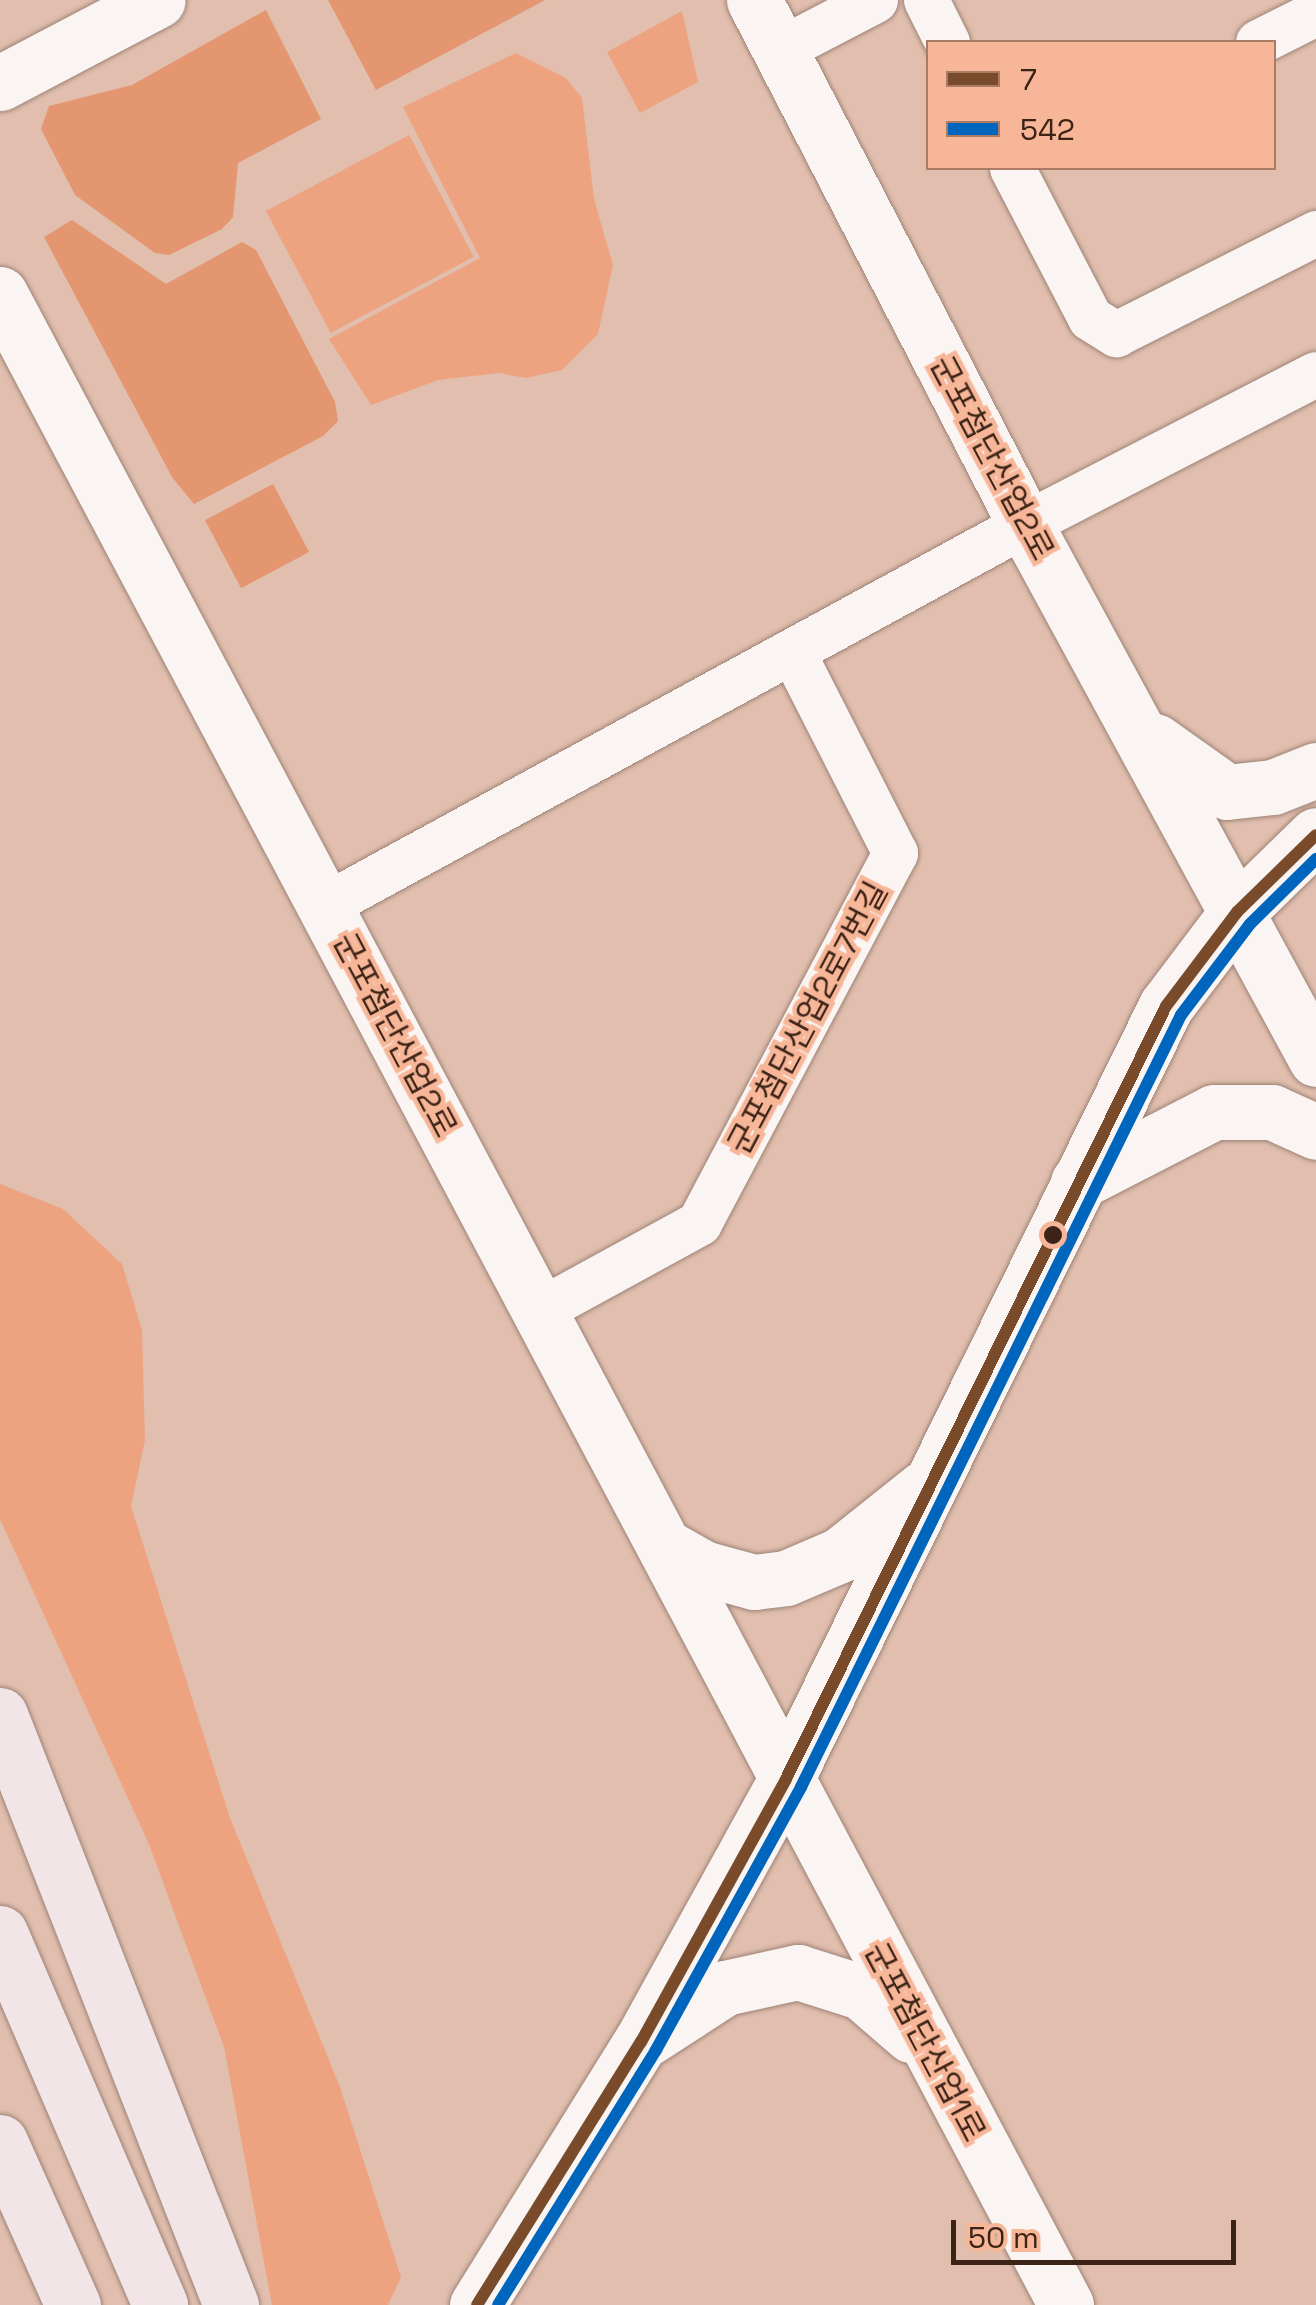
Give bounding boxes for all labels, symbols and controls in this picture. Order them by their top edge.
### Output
legend [926,40,1276,170]
text: 7 [1020,60,1037,99]
text: 542 [1020,110,1075,149]
street label: 군포첨단산업2로 [922,349,1062,567]
street label: 군포첨단산업2로7번길 [720,876,896,1160]
street label: 군포첨단산업2로 [325,926,465,1144]
unlabelled marker [1043,1225,1063,1245]
street label: 군포첨단산업1로 [857,1936,993,2148]
scale bar [956,2200,1241,2262]
text: 50 m [968,2218,1039,2257]

